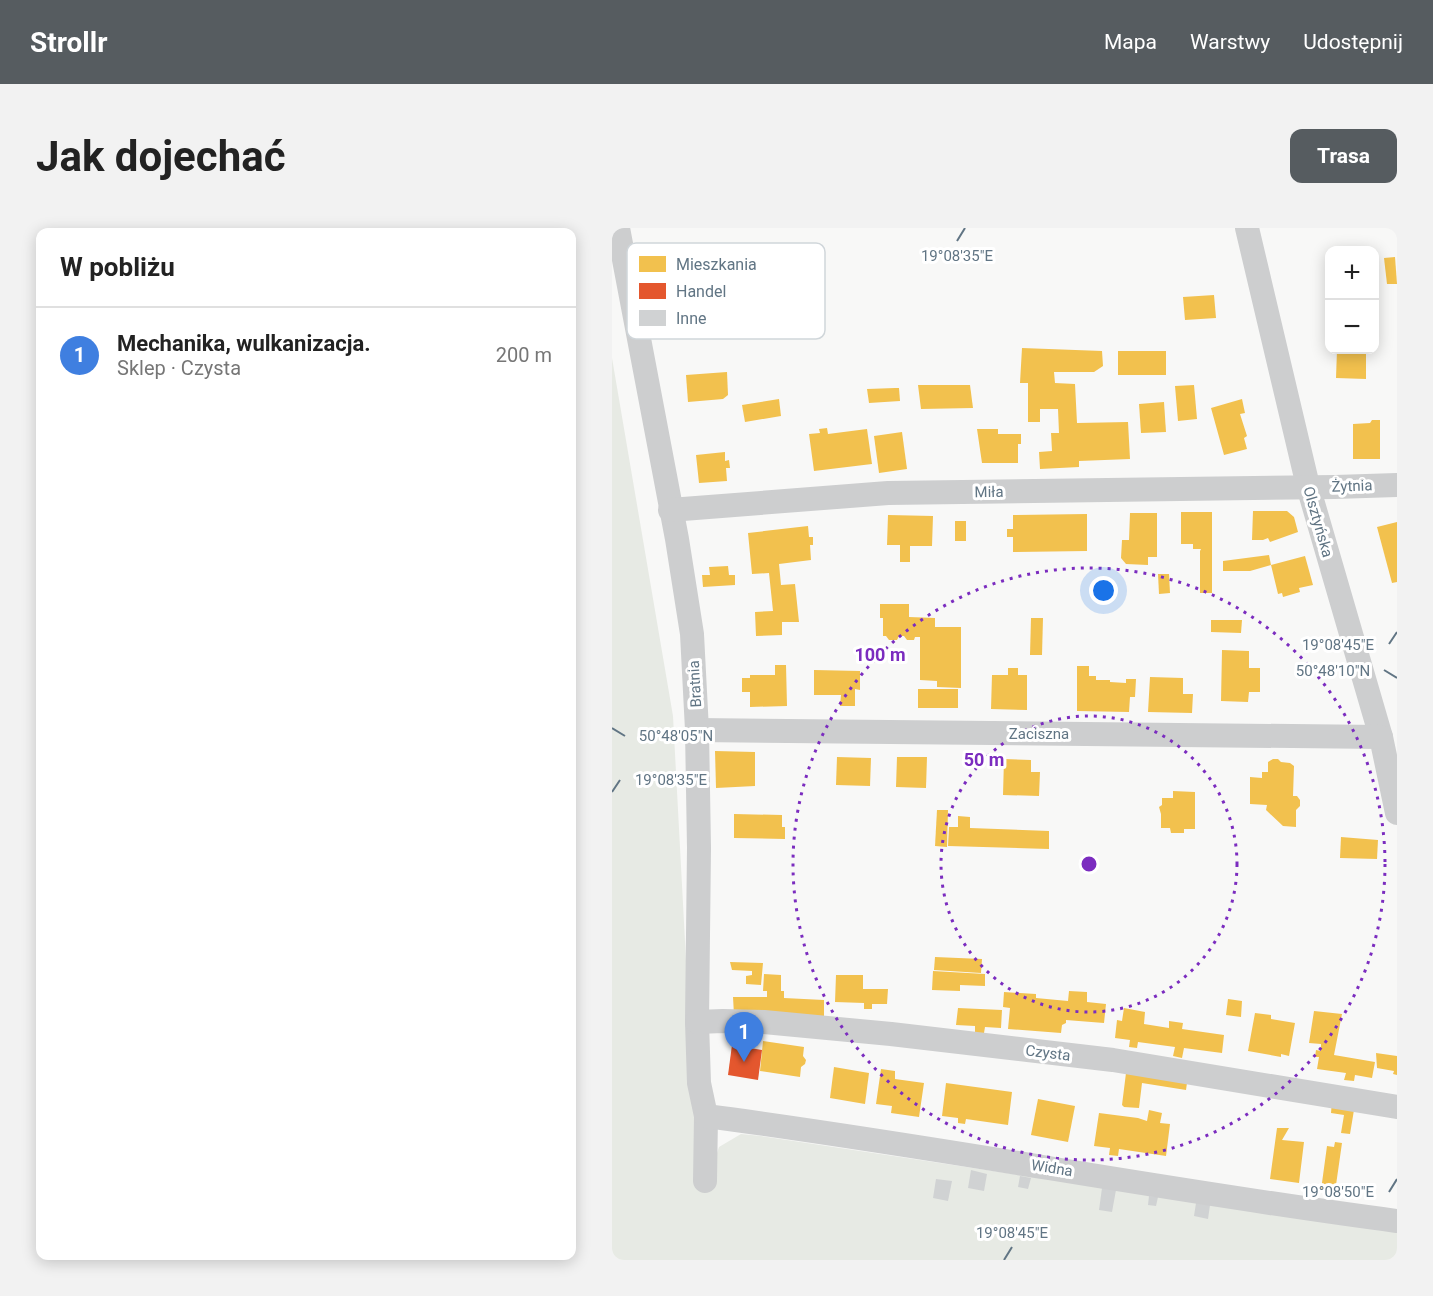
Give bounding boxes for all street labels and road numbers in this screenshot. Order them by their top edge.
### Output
street label: Żytnia [1331,476,1373,496]
street label: Miła [974,483,1004,501]
street label: Olsztyńska [1299,484,1337,560]
street label: Bratnia [685,660,705,708]
street label: Zaciszna [1009,725,1069,743]
street label: Czysta [1025,1041,1071,1065]
street label: Widna [1030,1156,1074,1180]

